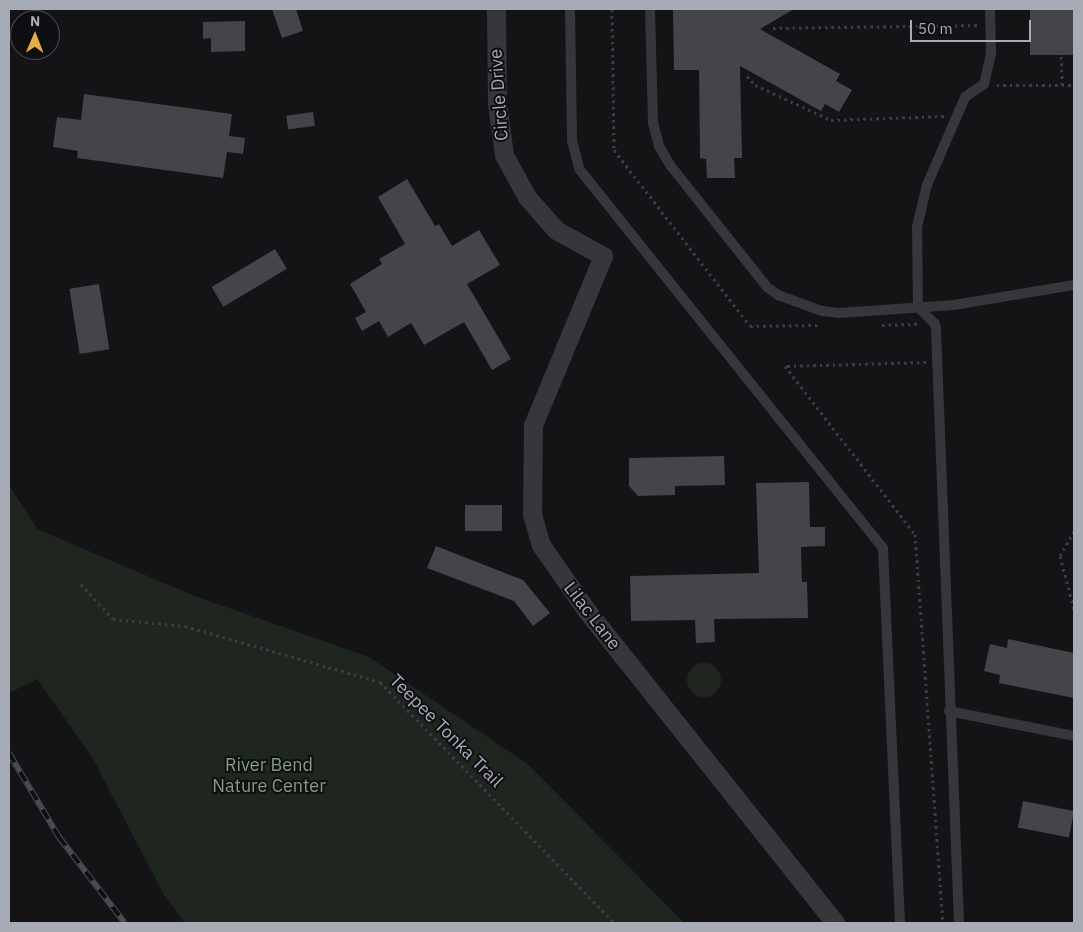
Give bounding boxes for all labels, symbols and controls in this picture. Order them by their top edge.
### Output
north arrow [10,10,60,60]
scale bar [913,10,1034,42]
text: N [30,12,40,30]
text: 50 m [918,19,953,38]
street label: Circle Drive [485,48,513,142]
street label: Lilac Lane [559,578,625,654]
street label: Teepee Tonka Trail [385,670,507,792]
park label: River Bend Nature Center [212,755,326,798]

